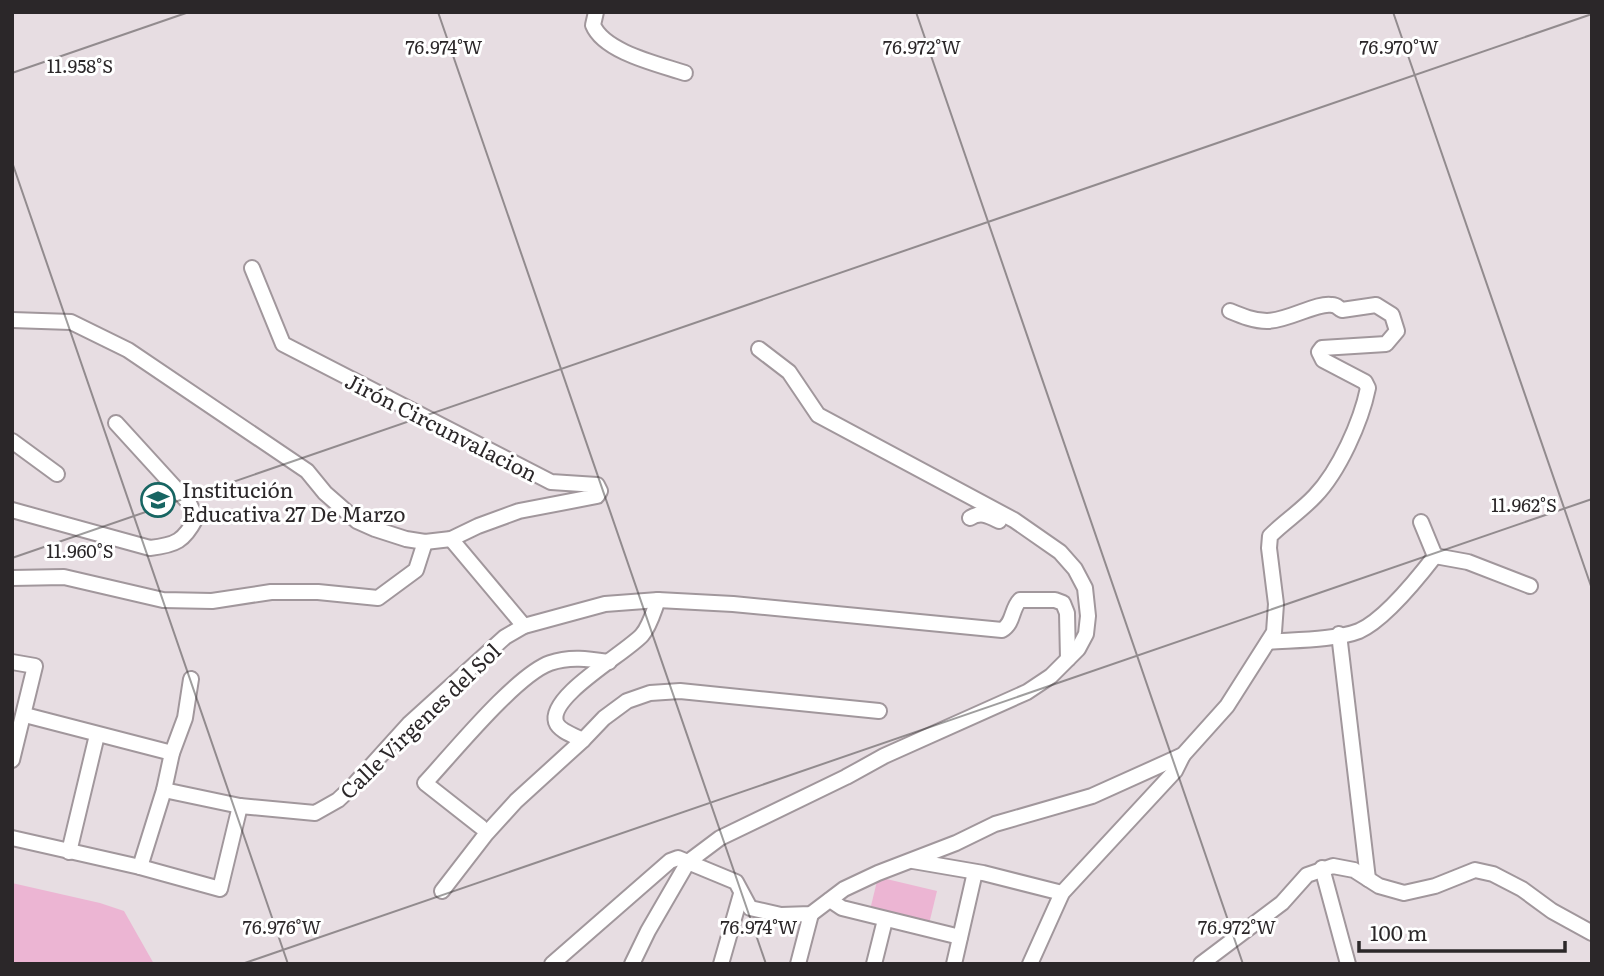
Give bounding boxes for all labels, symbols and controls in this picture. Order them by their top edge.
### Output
text: 76.974°W [405,33,483,60]
text: 76.972°W [883,33,961,60]
text: 76.970°W [1359,33,1439,60]
text: 11.958°S [47,52,113,79]
street label: Jirón Circunvalacion [341,364,544,488]
place label: Institución Educativa 27 De Marzo [182,473,406,528]
school or university icon: Institución Educativa 27 De Marzo [139,481,177,519]
text: 11.962°S [1491,491,1557,518]
text: 11.960°S [47,537,113,564]
street label: Calle Virgenes del Sol [332,635,506,805]
scale bar [1359,909,1566,953]
text: 76.976°W [243,913,322,940]
text: 76.974°W [720,913,798,940]
text: 76.972°W [1198,913,1276,940]
text: 100 m [1370,916,1427,947]

